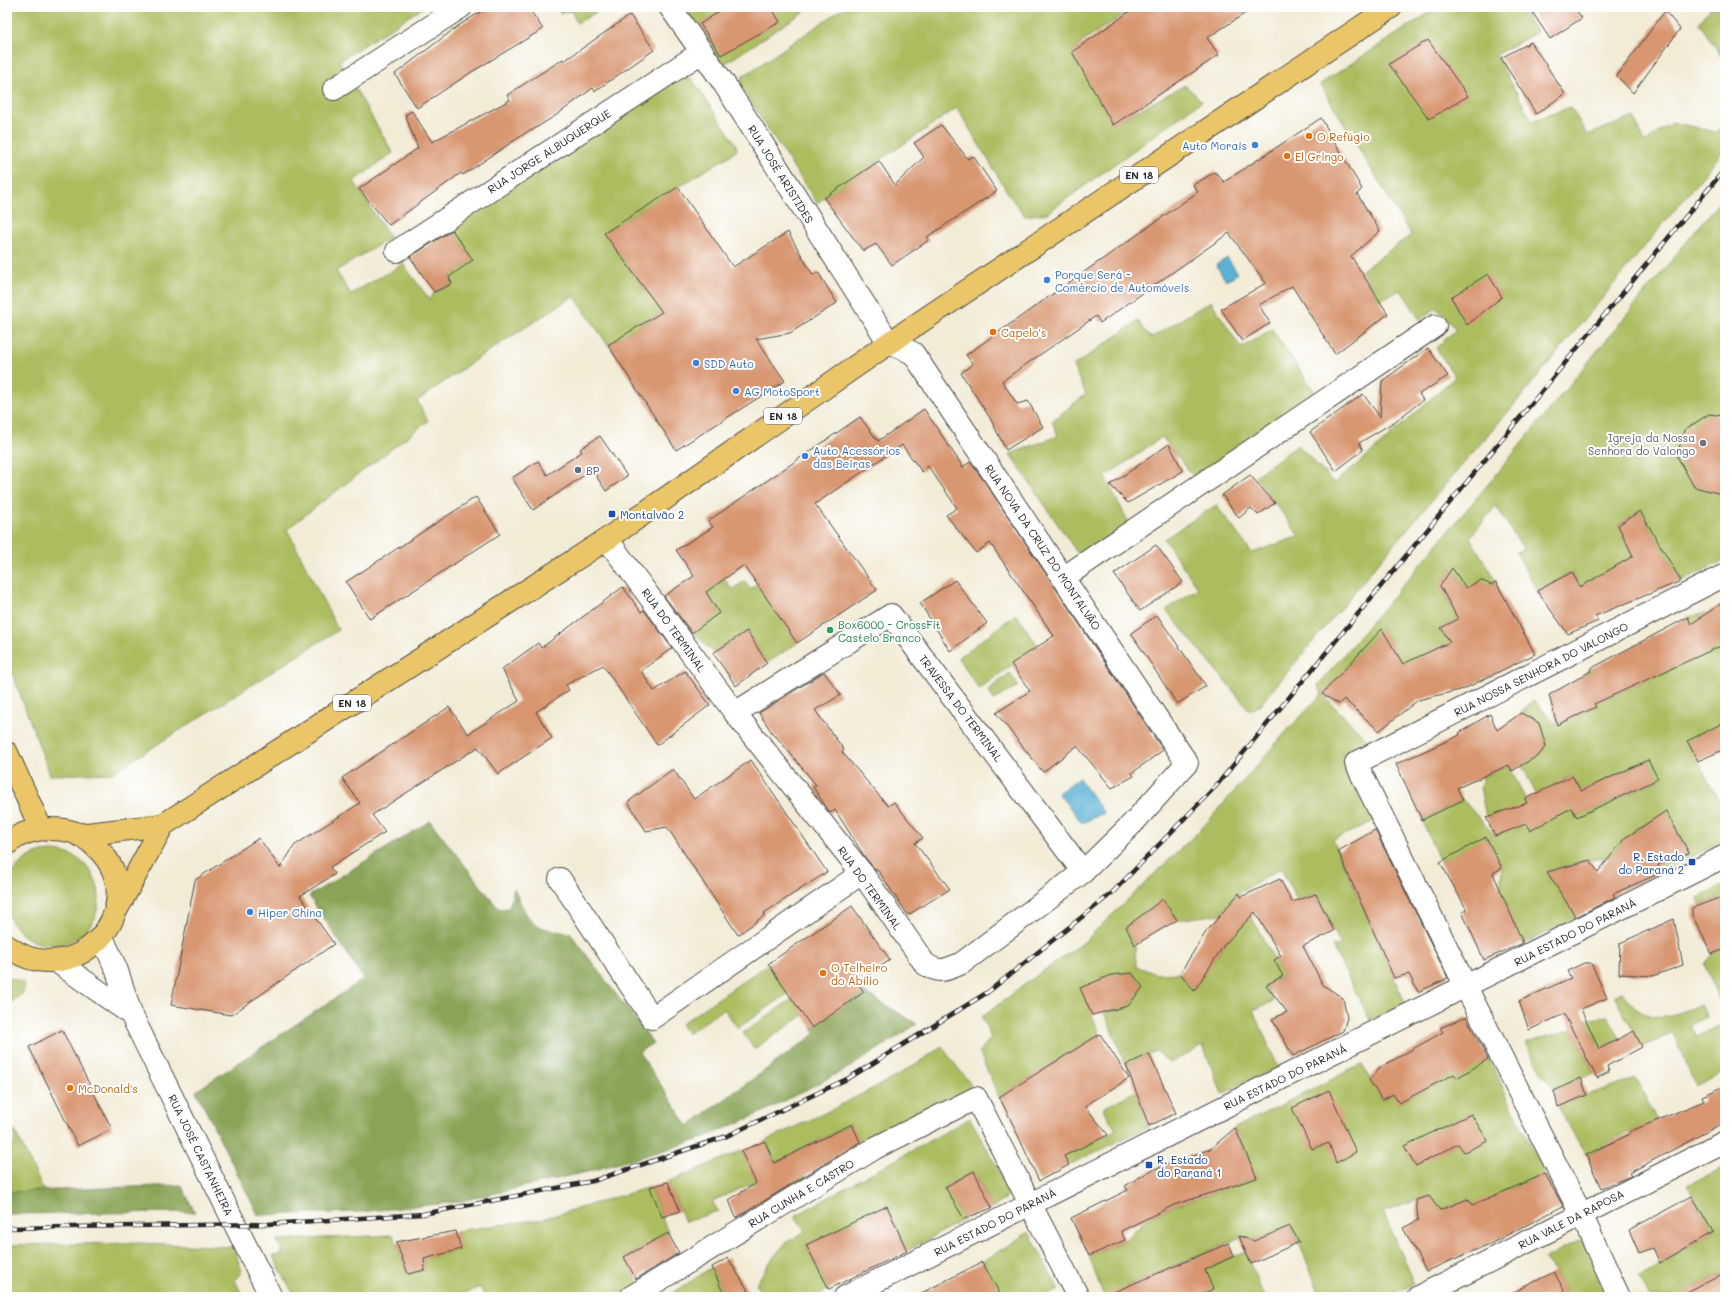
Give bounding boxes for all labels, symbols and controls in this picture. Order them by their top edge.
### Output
street label: RUA JORGE ALBUQUERQUE [484,105,614,197]
street label: RUA JOSÉ ARISTIDES [745,122,817,226]
place label: O Refúgio [1317,129,1370,144]
marker: O Refúgio [1304,131,1314,141]
place label: Auto Morais [1182,138,1247,153]
marker: Auto Morais [1250,140,1260,150]
place label: El Gringo [1295,149,1344,164]
marker: El Gringo [1282,151,1292,161]
road number: EN 18 [1120,167,1158,183]
place label: Porque Será - Comércio de Automóveis [1055,267,1189,295]
marker: Porque Será - Comércio de Automóveis [1042,275,1052,285]
place label: Capelo's [1001,325,1046,340]
marker: Capelo's [988,327,998,337]
place label: SDD Auto [704,356,754,371]
marker: SDD Auto [691,358,701,368]
place label: AG MotoSport [744,384,820,399]
marker: AG MotoSport [731,386,741,396]
road number: EN 18 [764,408,802,424]
place label: Igreja da Nossa Senhora do Valongo [1588,430,1695,458]
marker: Igreja da Nossa Senhora do Valongo [1698,438,1708,448]
place label: Auto Acessórios das Beiras [813,443,900,471]
marker: Auto Acessórios das Beiras [800,451,810,461]
street label: RUA NOVA DA CRUZ DO MONTALVÃO [982,461,1104,633]
place label: BP [586,463,600,478]
marker: BP [573,465,583,475]
place label: Montalvão 2 [620,507,684,522]
marker: Montalvão 2 [607,509,617,519]
street label: RUA DO TERMINAL [639,585,710,675]
place label: Box6000 - CrossFit Castelo Branco [838,617,941,645]
street label: RUA NOSSA SENHORA DO VALONGO [1451,618,1631,720]
marker: Box6000 - CrossFit Castelo Branco [825,625,835,635]
street label: TRAVESSA DO TERMINAL [916,651,1006,765]
road number: EN 18 [333,695,371,711]
street label: RUA DO TERMINAL [835,843,906,933]
place label: R. Estado do Paraná 2 [1618,849,1684,877]
marker: R. Estado do Paraná 2 [1687,857,1697,867]
street label: RUA ESTADO DO PARANÁ [1511,895,1639,969]
place label: Hiper China [258,905,322,920]
marker: Hiper China [245,907,255,917]
place label: O Telheiro do Abílio [831,960,888,988]
marker: O Telheiro do Abílio [818,968,828,978]
street label: RUA ESTADO DO PARANÁ [1221,1041,1349,1113]
place label: McDonald's [78,1081,138,1096]
marker: McDonald's [65,1083,75,1093]
street label: RUA JOSÉ CASTANHEIRA [165,1092,237,1218]
place label: R. Estado do Paraná 1 [1157,1152,1221,1180]
street label: RUA CUNHA E CASTRO [745,1155,857,1231]
marker: R. Estado do Paraná 1 [1144,1160,1154,1170]
street label: RUA ESTADO DO PARANÁ [931,1185,1059,1259]
street label: RUA VALE DA RAPOSA [1516,1186,1626,1252]

